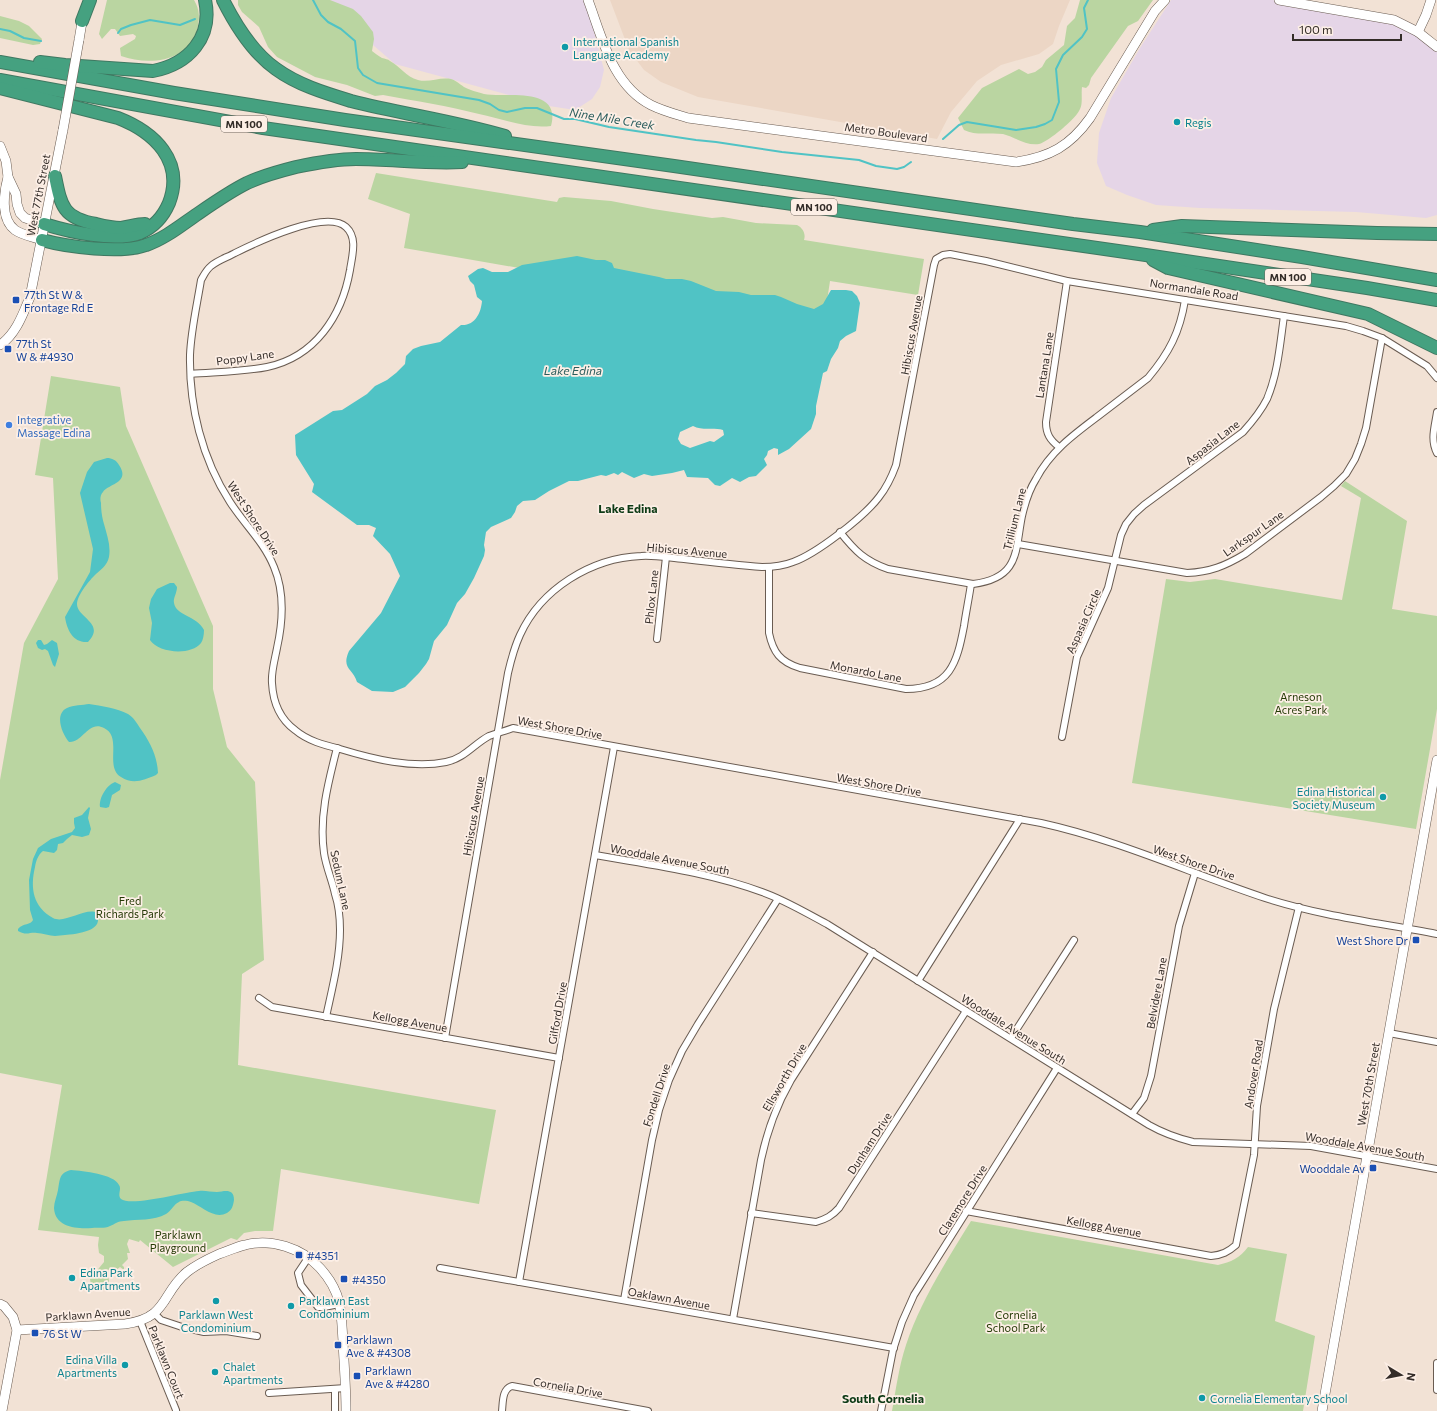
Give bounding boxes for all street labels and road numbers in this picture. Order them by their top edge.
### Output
road number: MN 100 [221,116,267,132]
street label: Metro Boulevard [844,120,928,144]
street label: West 77th Street [24,152,52,237]
road number: MN 100 [791,199,837,215]
road number: MN 100 [1265,269,1311,285]
street label: Normandale Road [1149,276,1239,302]
street label: Hibiscus Avenue [898,294,924,376]
street label: Lantana Lane [1032,331,1056,399]
street label: Poppy Lane [215,346,275,367]
street label: Aspasia Lane [1183,417,1242,467]
street label: West Shore Drive [225,478,283,558]
street label: Trillium Lane [1000,486,1028,552]
street label: Larkspur Lane [1220,507,1286,559]
street label: Hibiscus Avenue [646,540,728,560]
street label: Phlox Lane [642,569,660,625]
street label: Aspasia Circle [1063,587,1103,655]
street label: Monardo Lane [829,658,903,684]
street label: West Shore Drive [517,713,604,741]
street label: West Shore Drive [836,770,923,798]
street label: Hibiscus Avenue [460,775,486,857]
street label: Wooddale Avenue South [609,841,731,877]
street label: West Shore Drive [1151,842,1237,882]
street label: Sedum Lane [328,849,354,911]
street label: Belvidere Lane [1143,956,1169,1030]
street label: Gilford Drive [545,980,569,1045]
street label: Wooddale Avenue South [959,991,1069,1067]
street label: Kellogg Avenue [372,1008,449,1034]
street label: Andover Road [1241,1038,1265,1110]
street label: Ellsworth Drive [759,1041,809,1113]
street label: West 70th Street [1354,1041,1382,1127]
street label: Fondell Drive [640,1062,672,1128]
street label: Dunham Drive [844,1110,894,1176]
street label: Wooddale Avenue South [1304,1129,1426,1163]
street label: Claremore Drive [935,1162,989,1238]
street label: Kellogg Avenue [1066,1213,1143,1239]
street label: Oaklawn Avenue [627,1284,711,1312]
street label: Parklawn Avenue [45,1305,131,1323]
street label: Parklawn Court [146,1323,188,1401]
street label: Cornelia Drive [532,1374,604,1400]

